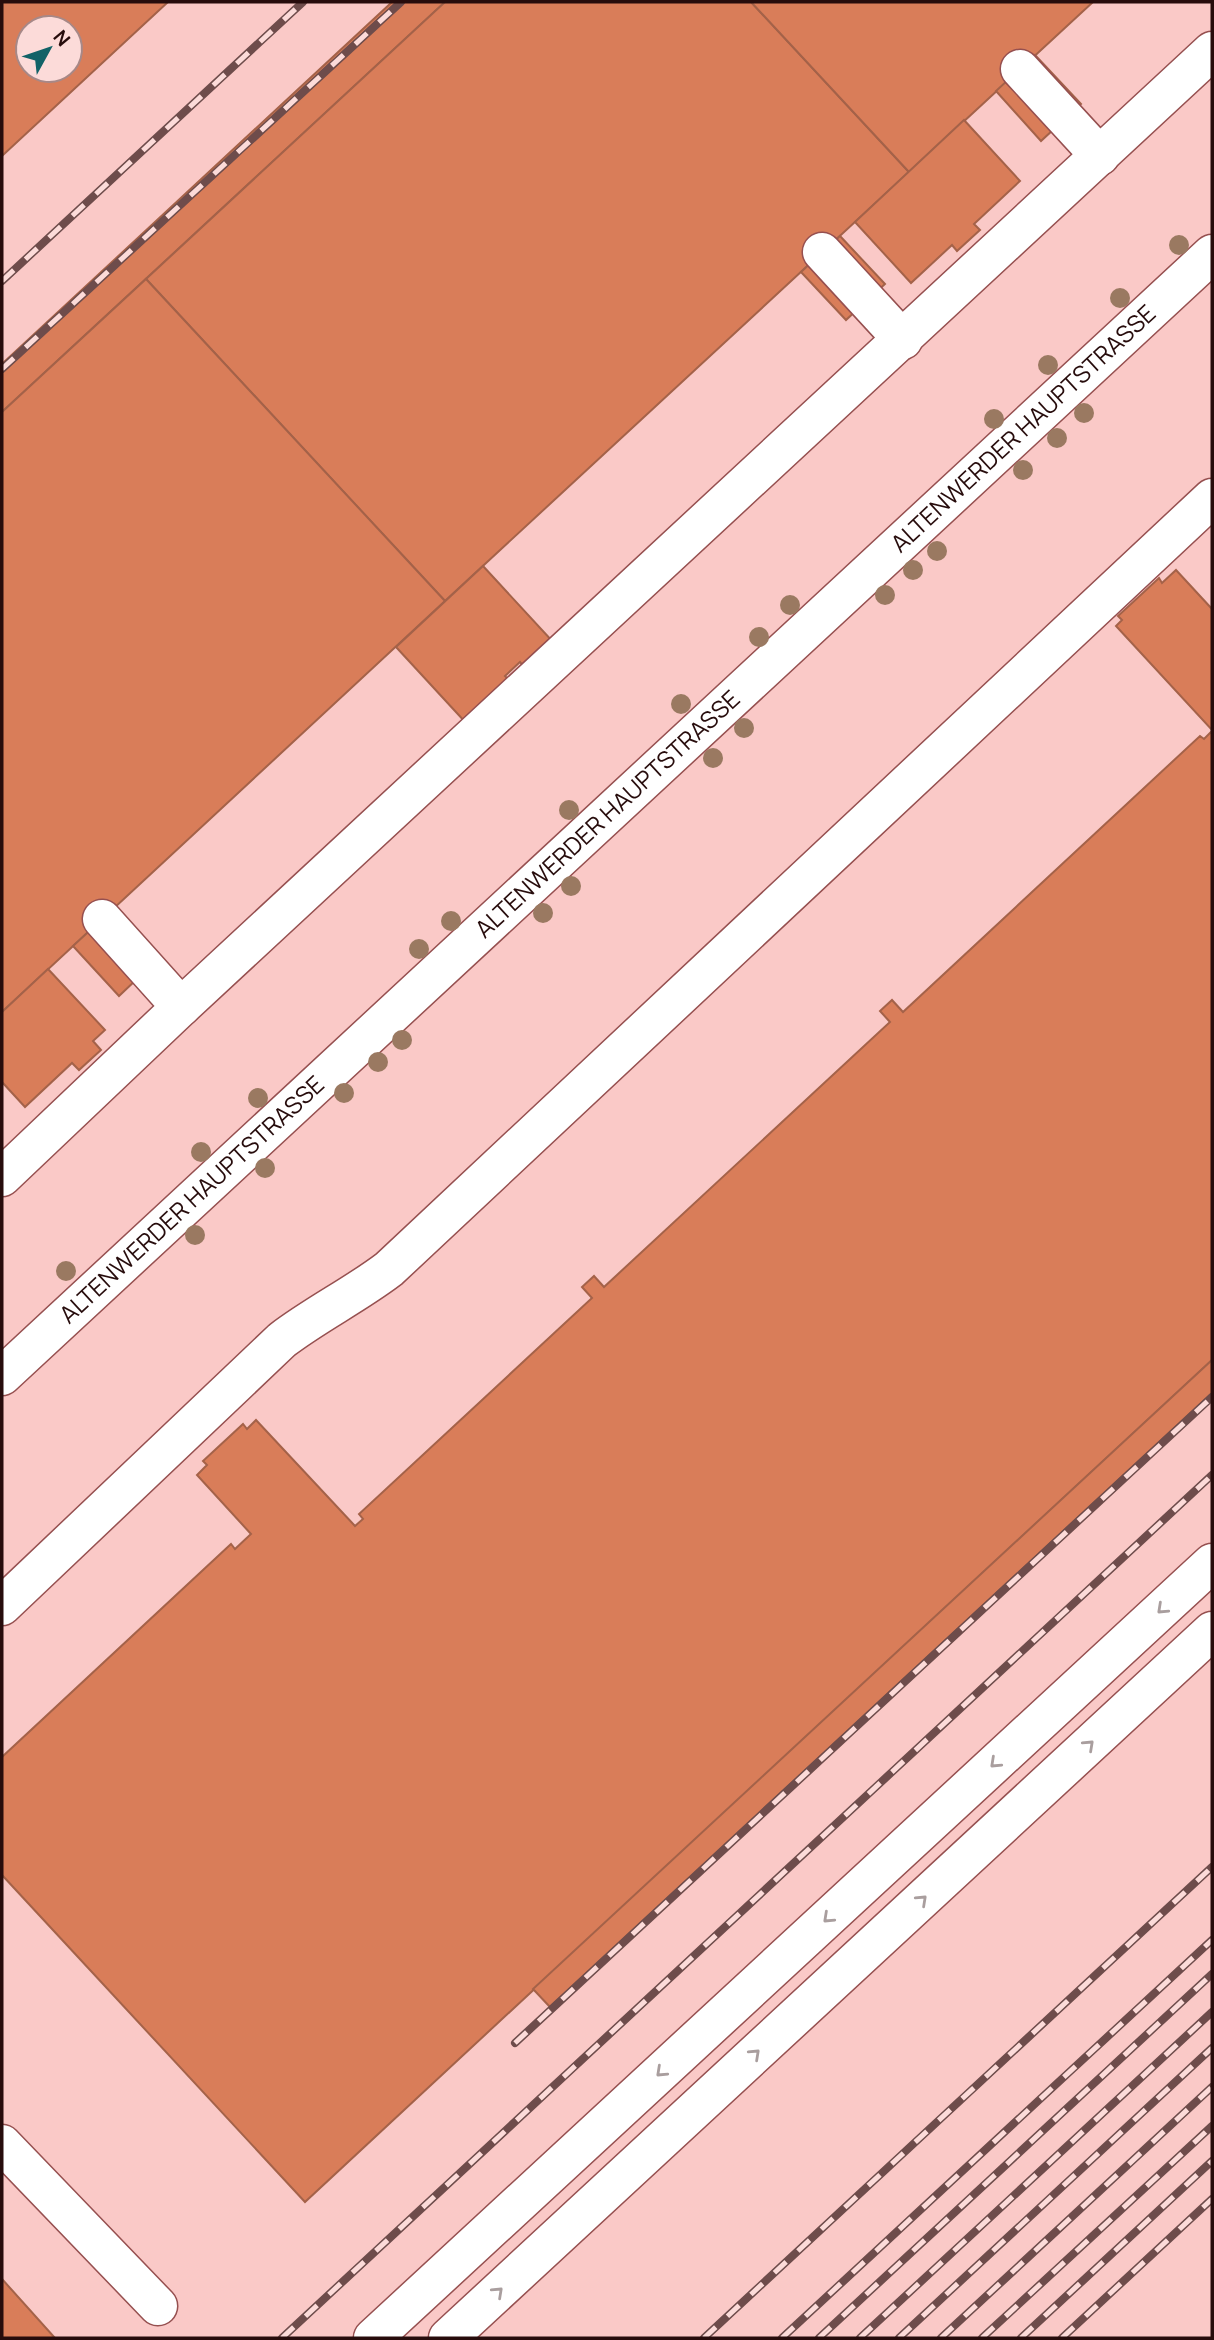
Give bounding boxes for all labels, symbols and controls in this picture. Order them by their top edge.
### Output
north arrow [14,14,84,84]
text: N [48,24,76,52]
street label: ALTENWERDER HAUPTSTRASSE [883,297,1162,559]
street label: ALTENWERDER HAUPTSTRASSE [467,682,746,944]
street label: ALTENWERDER HAUPTSTRASSE [51,1068,330,1330]
one-way arrow [1157,1601,1170,1613]
one-way arrow [1081,1741,1094,1753]
one-way arrow [990,1755,1003,1768]
one-way arrow [914,1895,927,1908]
one-way arrow [823,1910,836,1922]
one-way arrow [747,2050,760,2062]
one-way arrow [656,2064,669,2077]
one-way arrow [490,2288,503,2300]

